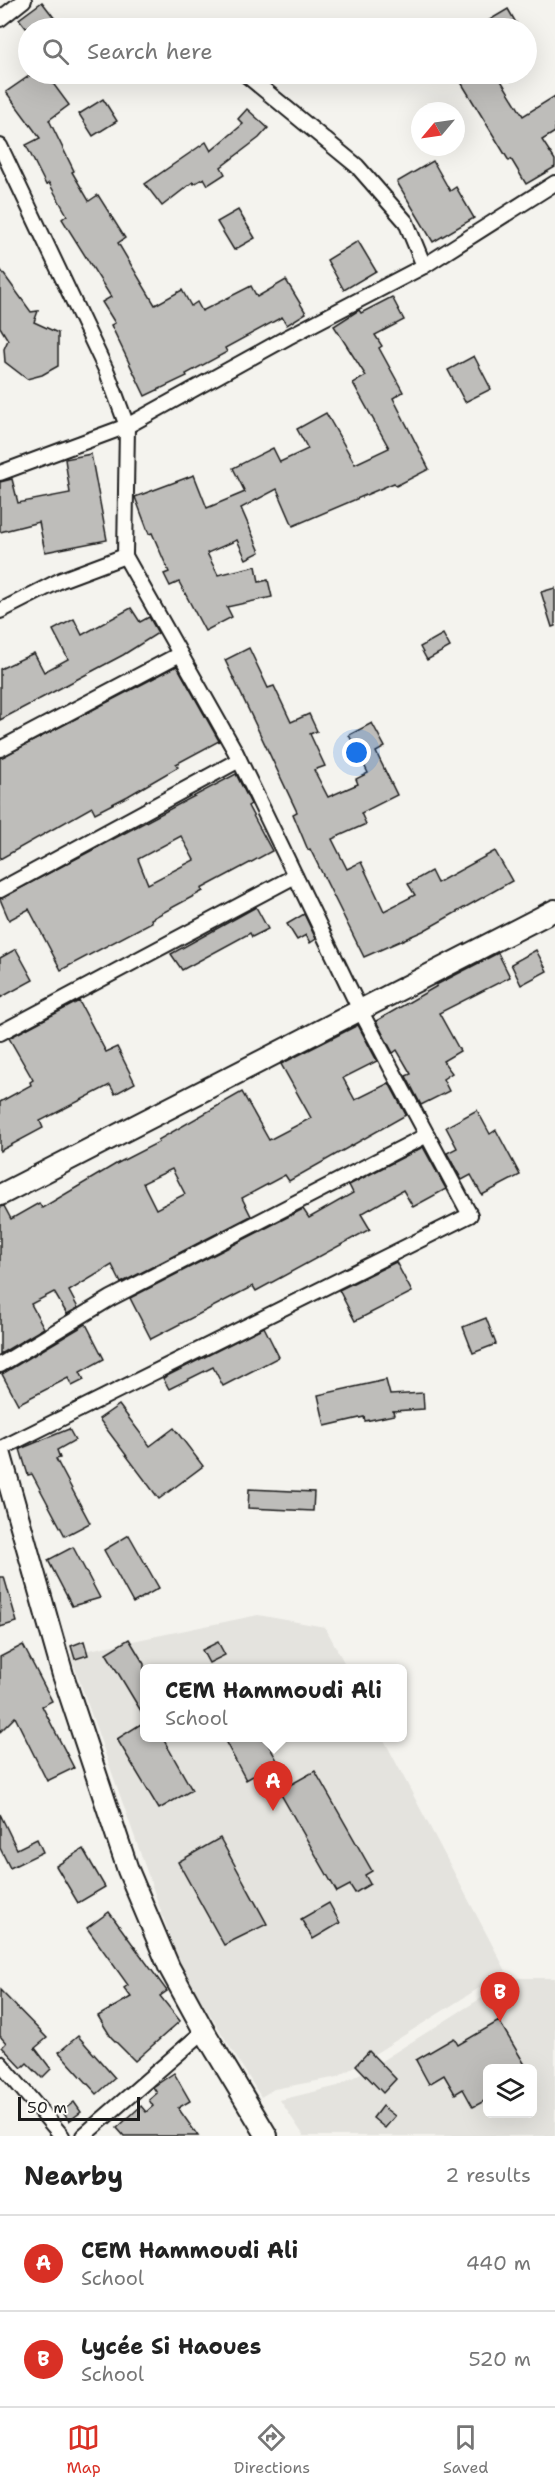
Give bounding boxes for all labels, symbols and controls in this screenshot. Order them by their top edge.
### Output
search box [18,18,537,84]
icon: search [39,35,72,68]
text: Search here [87,37,213,66]
north arrow [411,102,465,156]
your location [342,738,371,767]
popup [140,1664,407,1742]
text: CEM Hammoudi Ali [165,1676,382,1705]
text: School [165,1705,228,1731]
pin: A [254,1762,292,1811]
pin: B [480,1972,520,2022]
map controls [483,2064,537,2118]
button: layers [483,2064,537,2118]
scale bar [18,2094,140,2122]
text: 50 m [27,2097,67,2118]
text: Nearby [24,2158,123,2193]
text: 2 results [445,2162,531,2188]
text: CEM Hammoudi Ali [81,2236,298,2265]
text: A [36,2250,51,2276]
text: 440 m [466,2250,531,2276]
text: School [81,2265,144,2291]
text: Lycée Si Haoues [81,2332,261,2361]
text: B [37,2346,50,2372]
text: 520 m [468,2346,531,2372]
text: School [81,2361,144,2387]
tab: Map [67,2421,101,2478]
tab: Directions [234,2421,310,2478]
tab: Saved [443,2421,489,2478]

